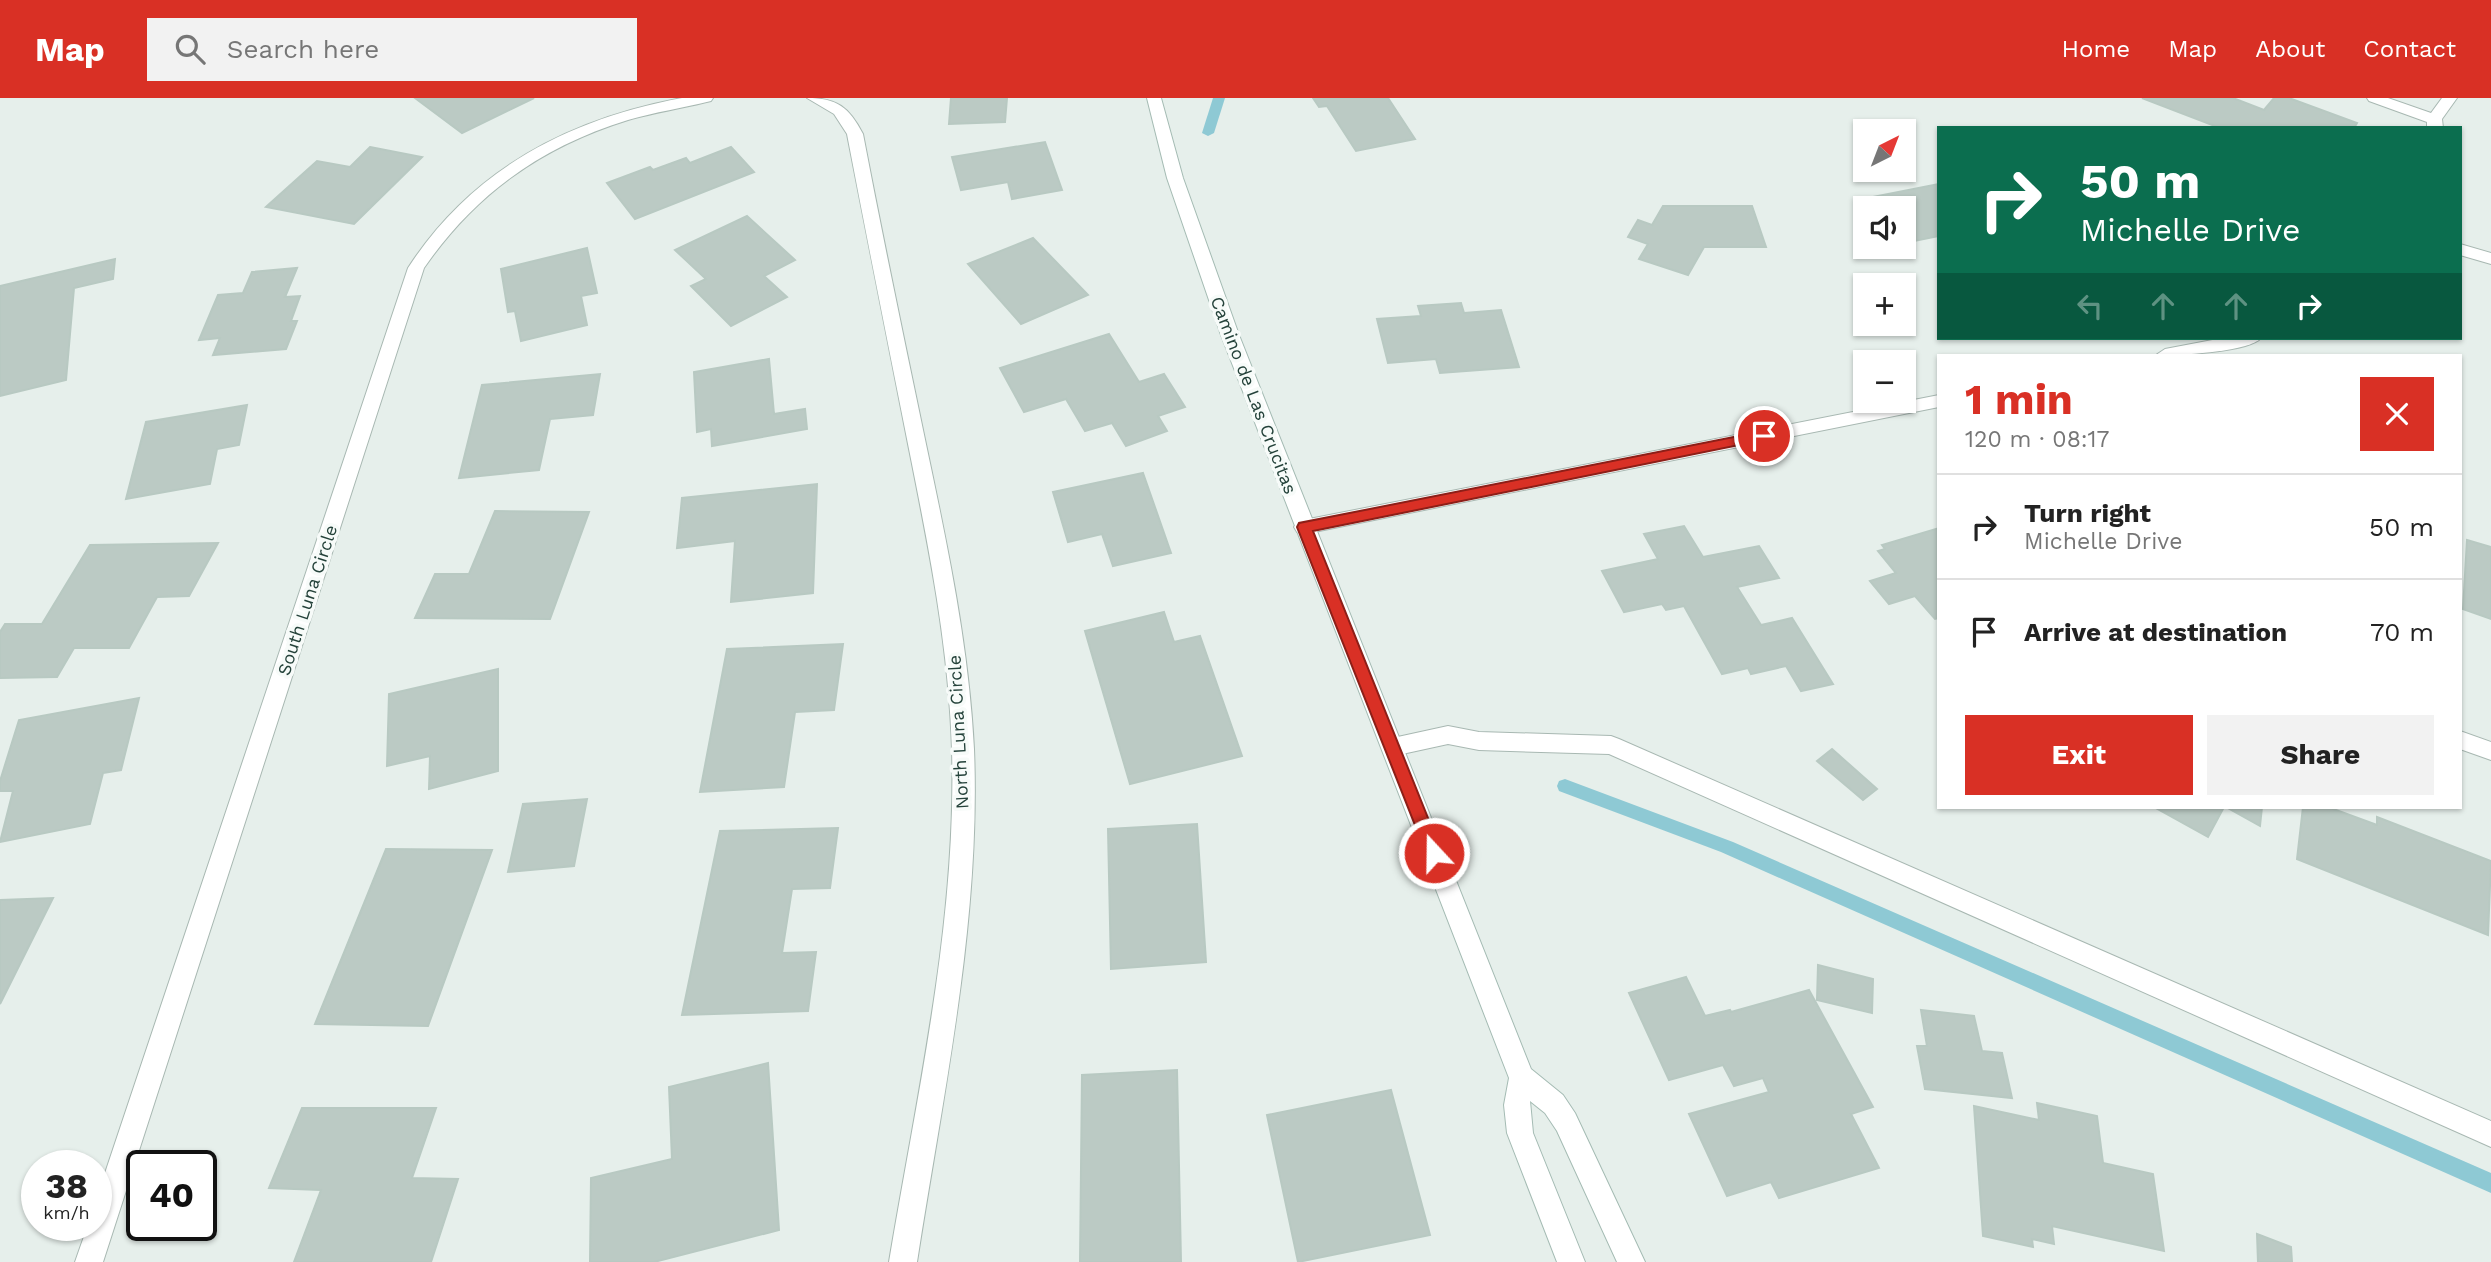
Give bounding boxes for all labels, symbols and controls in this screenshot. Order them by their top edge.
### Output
search box [147,18,637,81]
text: Map [35,30,105,69]
icon: search [171,30,209,68]
text: Search here [227,34,379,64]
text: Home [2062,35,2130,63]
text: Map [2168,35,2217,63]
text: About [2255,35,2325,63]
text: Contact [2363,35,2456,63]
north arrow [1853,119,1916,182]
map controls [1853,119,1916,413]
text: 50 m [2080,152,2200,210]
icon: right [1965,154,2056,245]
button: sound [1853,196,1916,259]
text: Michelle Drive [2080,211,2301,249]
button: + [1853,273,1916,336]
icon: left [2071,287,2109,325]
icon: ahead [2144,287,2182,325]
icon: ahead [2217,287,2255,325]
icon: right [2290,287,2328,325]
street label: Camino de Las Crucitas [1207,293,1301,497]
button: − [1853,350,1916,413]
text: 1 min [1965,375,2073,424]
button: close [2360,377,2434,451]
pin [1734,406,1794,466]
icon: arrive [1745,417,1783,455]
text: 120 m · 08:17 [1965,426,2110,453]
text: Turn right [2024,498,2151,528]
icon: right [1965,508,2003,546]
text: 50 m [2369,512,2434,542]
street label: South Luna Circle [273,522,341,678]
text: Michelle Drive [2024,528,2183,555]
icon: arrive [1965,613,2003,651]
text: Arrive at destination [2024,617,2287,647]
text: 70 m [2370,617,2434,647]
street label: North Luna Circle [943,654,973,810]
button: Exit [1965,715,2193,795]
button: Share [2207,715,2434,795]
position arrow [1397,816,1471,890]
speed limit sign: 40 [126,1150,217,1241]
text: 38 [45,1165,88,1207]
text: km/h [43,1202,90,1223]

